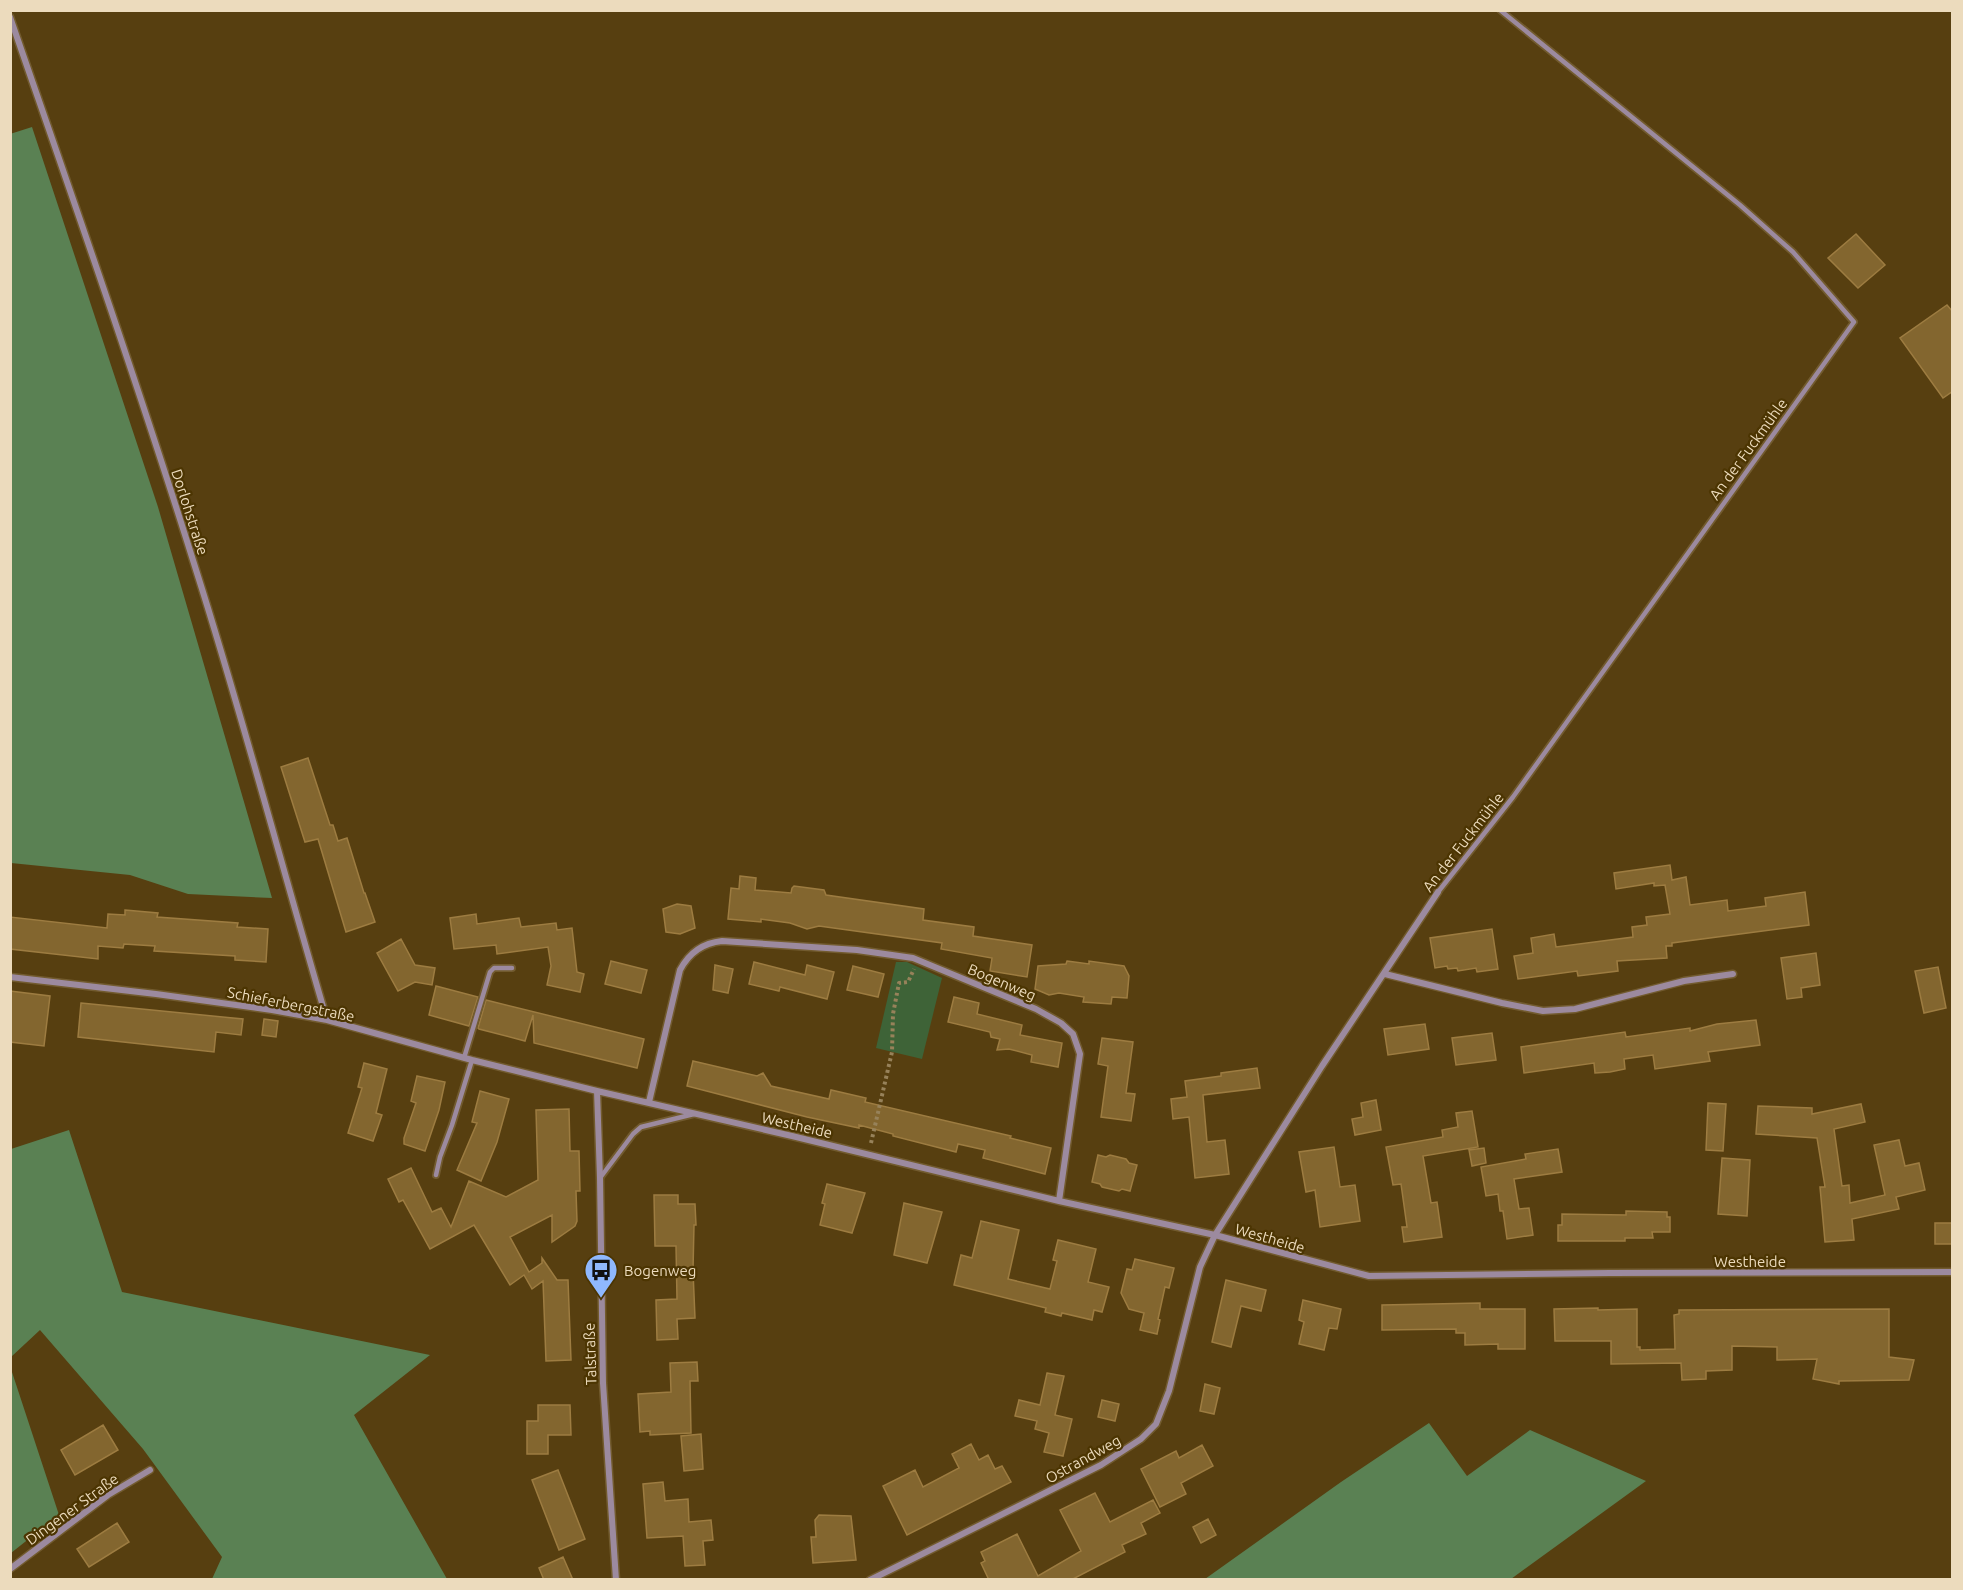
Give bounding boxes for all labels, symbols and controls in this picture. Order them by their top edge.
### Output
street label: An der Fuckmühle [1706,395,1790,503]
street label: Dorlohstraße [168,467,212,557]
street label: An der Fuckmühle [1419,789,1507,895]
street label: Bogenweg [965,960,1039,1004]
street label: Schieferbergstraße [226,983,356,1025]
street label: Westheide [760,1109,834,1141]
street label: Westheide [1233,1220,1307,1256]
bus stop icon: Bogenweg [583,1252,619,1299]
street label: Westheide [1714,1253,1786,1270]
place label: Bogenweg [624,1262,696,1279]
street label: Talstraße [580,1322,600,1386]
street label: Ostrandweg [1042,1431,1124,1487]
street label: Dingener Straße [22,1470,122,1548]

